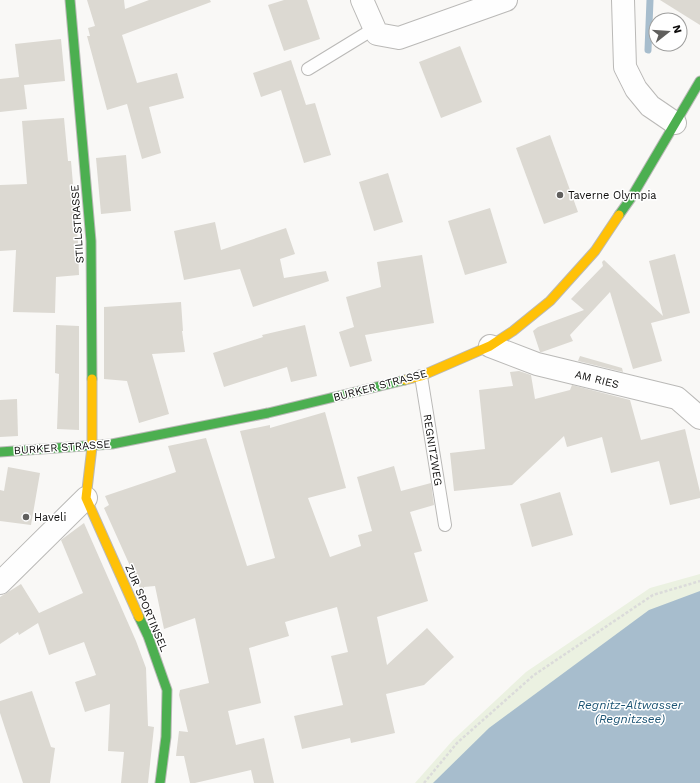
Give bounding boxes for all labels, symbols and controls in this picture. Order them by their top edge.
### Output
north arrow [648,12,688,52]
text: N [670,23,684,35]
street label: STILLSTRASSE [68,184,87,264]
place label: Taverne Olympia [568,189,657,202]
marker: Taverne Olympia [555,190,565,200]
street label: BURKER STRASSE [332,367,428,404]
street label: AM RIES [573,368,620,391]
street label: REGNITZWEG [420,413,445,487]
street label: BURKER STRASSE [13,438,111,457]
place label: Haveli [34,511,66,524]
marker: Haveli [21,512,31,522]
street label: ZUR SPORTINSEL [122,563,171,654]
water label: Regnitz-Altwasser (Regnitzsee) [578,698,684,726]

